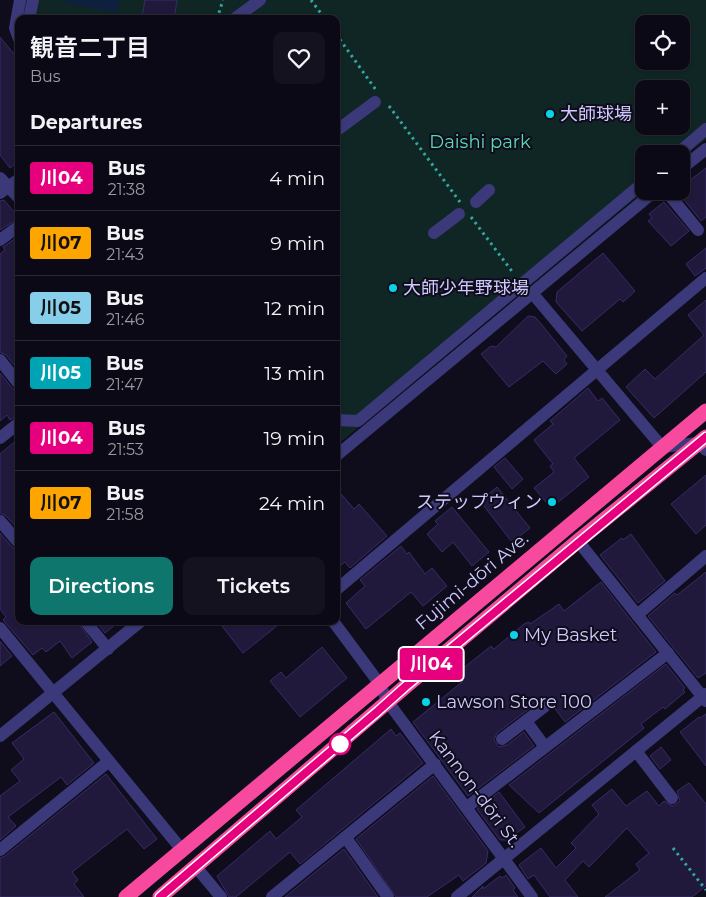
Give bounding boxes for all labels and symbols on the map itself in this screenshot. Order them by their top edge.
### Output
place label: 大師球場 [560,103,632,125]
marker: 大師球場 [544,108,556,120]
park label: Daishi park [429,131,531,153]
place label: 大師少年野球場 [403,277,529,299]
marker: 大師少年野球場 [387,282,399,294]
place label: ステップウィン [416,491,542,513]
marker: ステップウィン [546,496,558,508]
street label: Fujimi-dōri Ave. [411,527,533,635]
place label: My Basket [524,624,617,646]
marker: My Basket [508,629,520,641]
line badge: 川04 [402,648,460,680]
place label: Lawson Store 100 [436,691,592,713]
marker: Lawson Store 100 [420,696,432,708]
street label: Kannon-dōri St. [424,726,526,852]
unlabelled marker [329,733,351,755]

